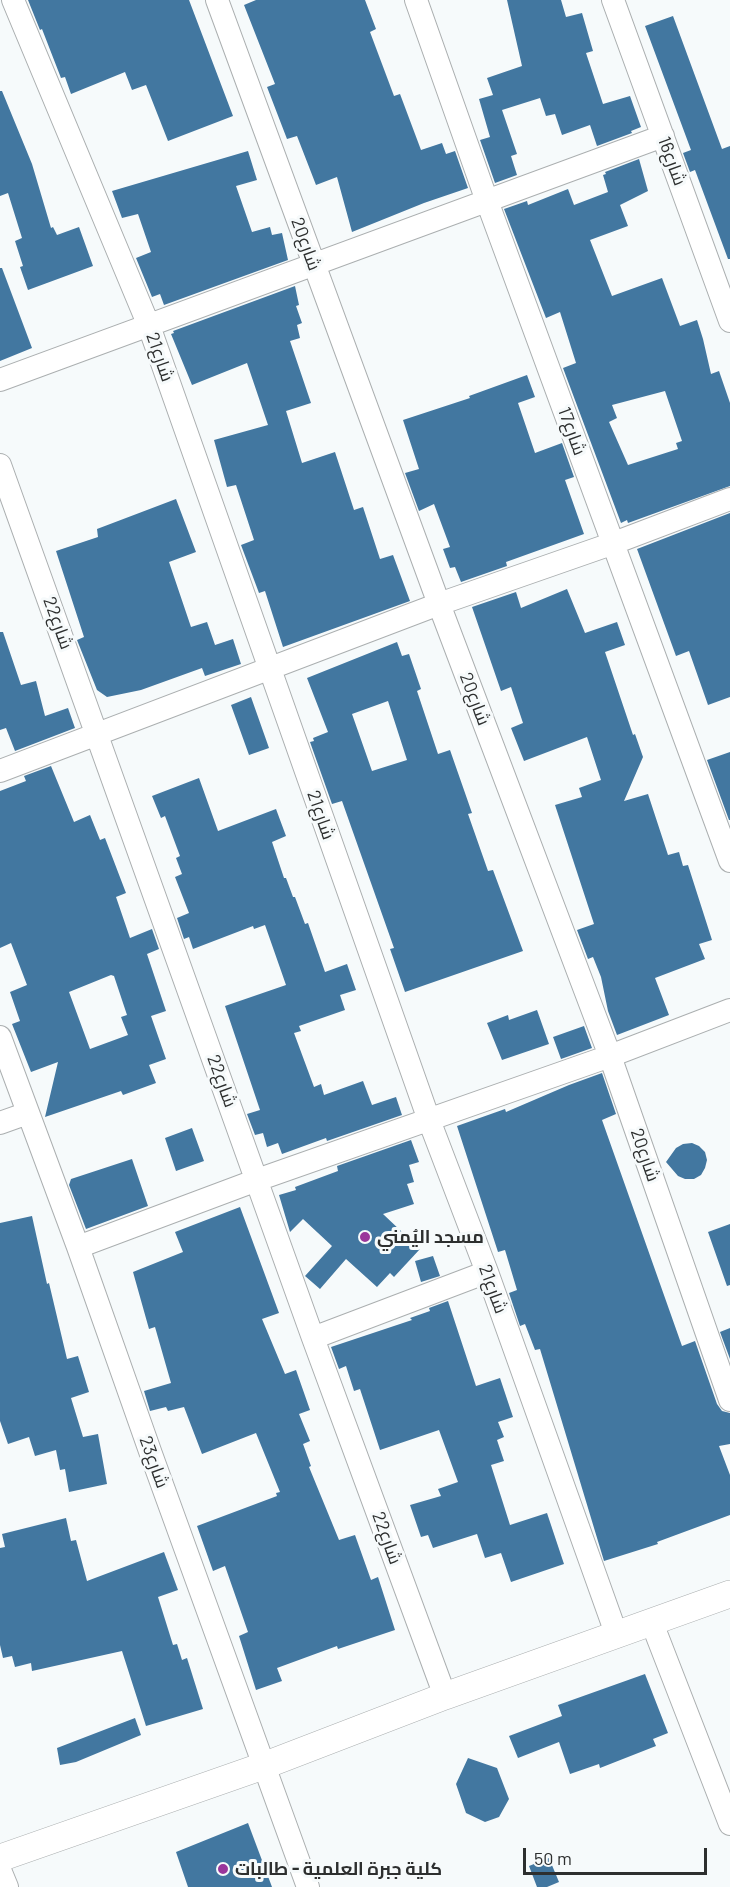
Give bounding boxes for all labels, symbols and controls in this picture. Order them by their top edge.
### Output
street label: شارع16 [653,134,691,188]
street label: شارع20 [286,215,326,273]
street label: شارع21 [142,330,178,384]
street label: شارع17 [553,404,591,458]
street label: شارع22 [39,594,77,652]
street label: شارع20 [455,670,495,728]
street label: شارع21 [303,788,339,842]
street label: شارع22 [203,1052,241,1110]
street label: شارع20 [626,1126,664,1184]
place label: مسجد اليُمني [377,1226,484,1248]
marker: مسجد اليُمني [358,1230,372,1244]
street label: شارع21 [474,1262,512,1316]
street label: شارع23 [135,1433,173,1491]
street label: شارع22 [368,1509,406,1567]
scale bar [526,1836,710,1874]
text: 50 m [534,1847,572,1869]
place label: كلية جبرة العلمية - طالبات [235,1858,442,1880]
marker: كلية جبرة العلمية - طالبات [216,1862,230,1876]

